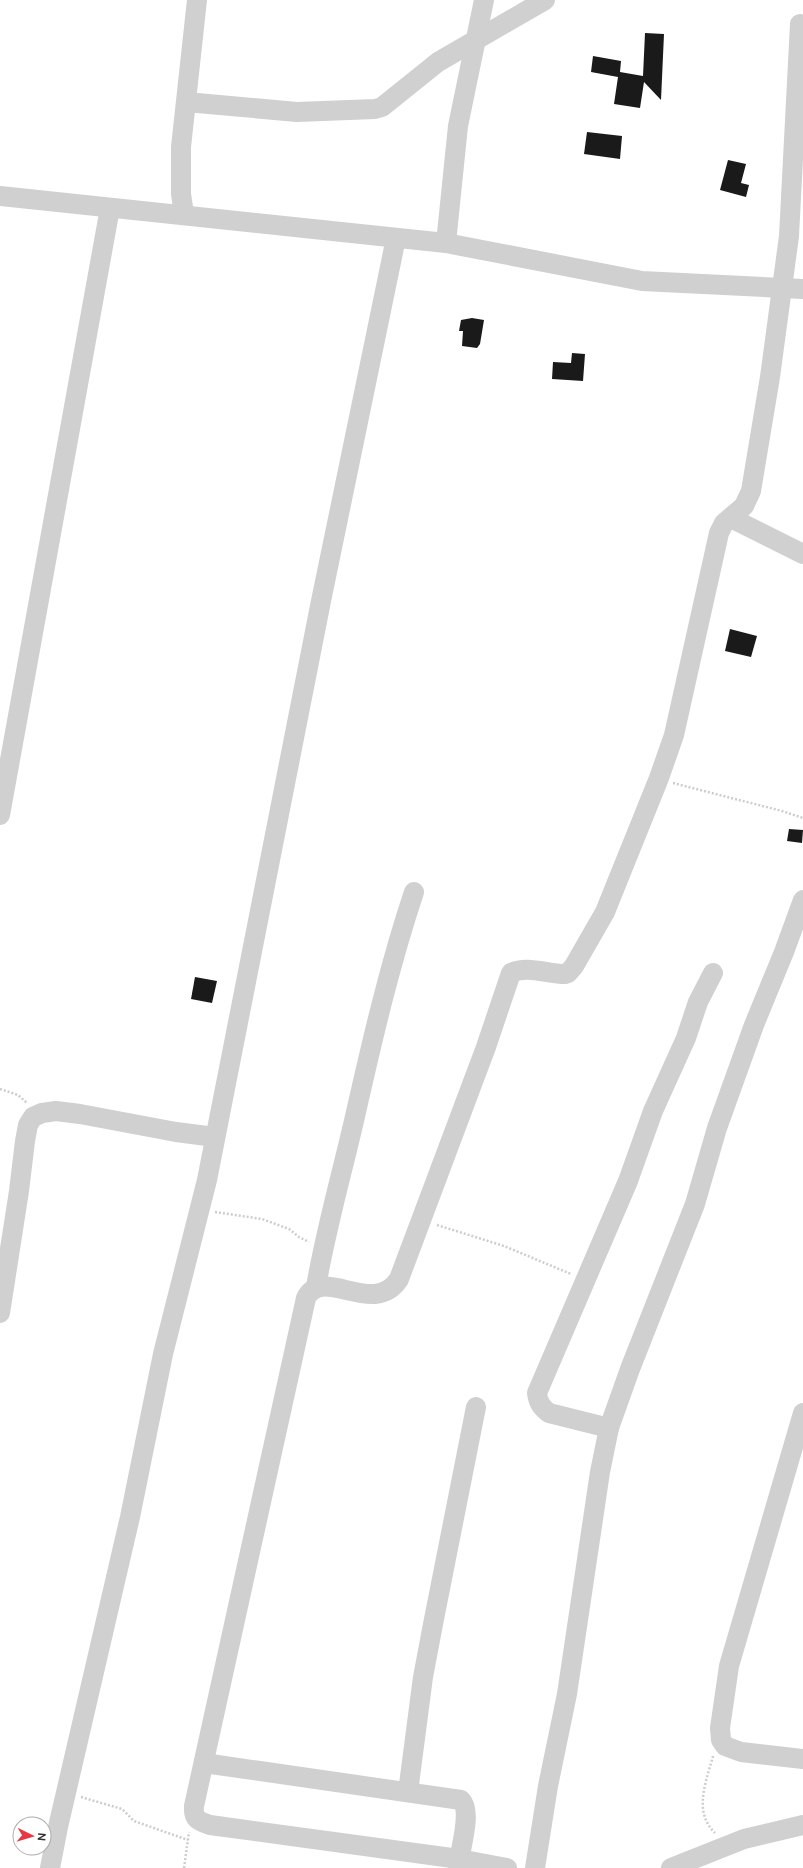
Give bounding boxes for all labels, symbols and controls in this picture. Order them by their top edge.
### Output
north arrow [12,1816,52,1856]
text: N [35,1832,49,1841]

